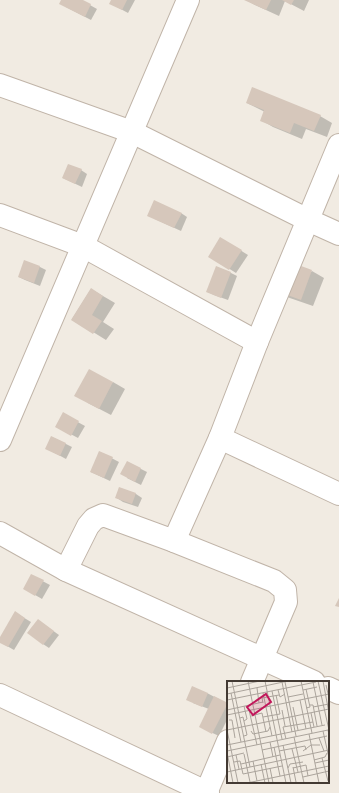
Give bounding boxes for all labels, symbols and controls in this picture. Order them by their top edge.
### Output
inset map [227,681,329,783]

